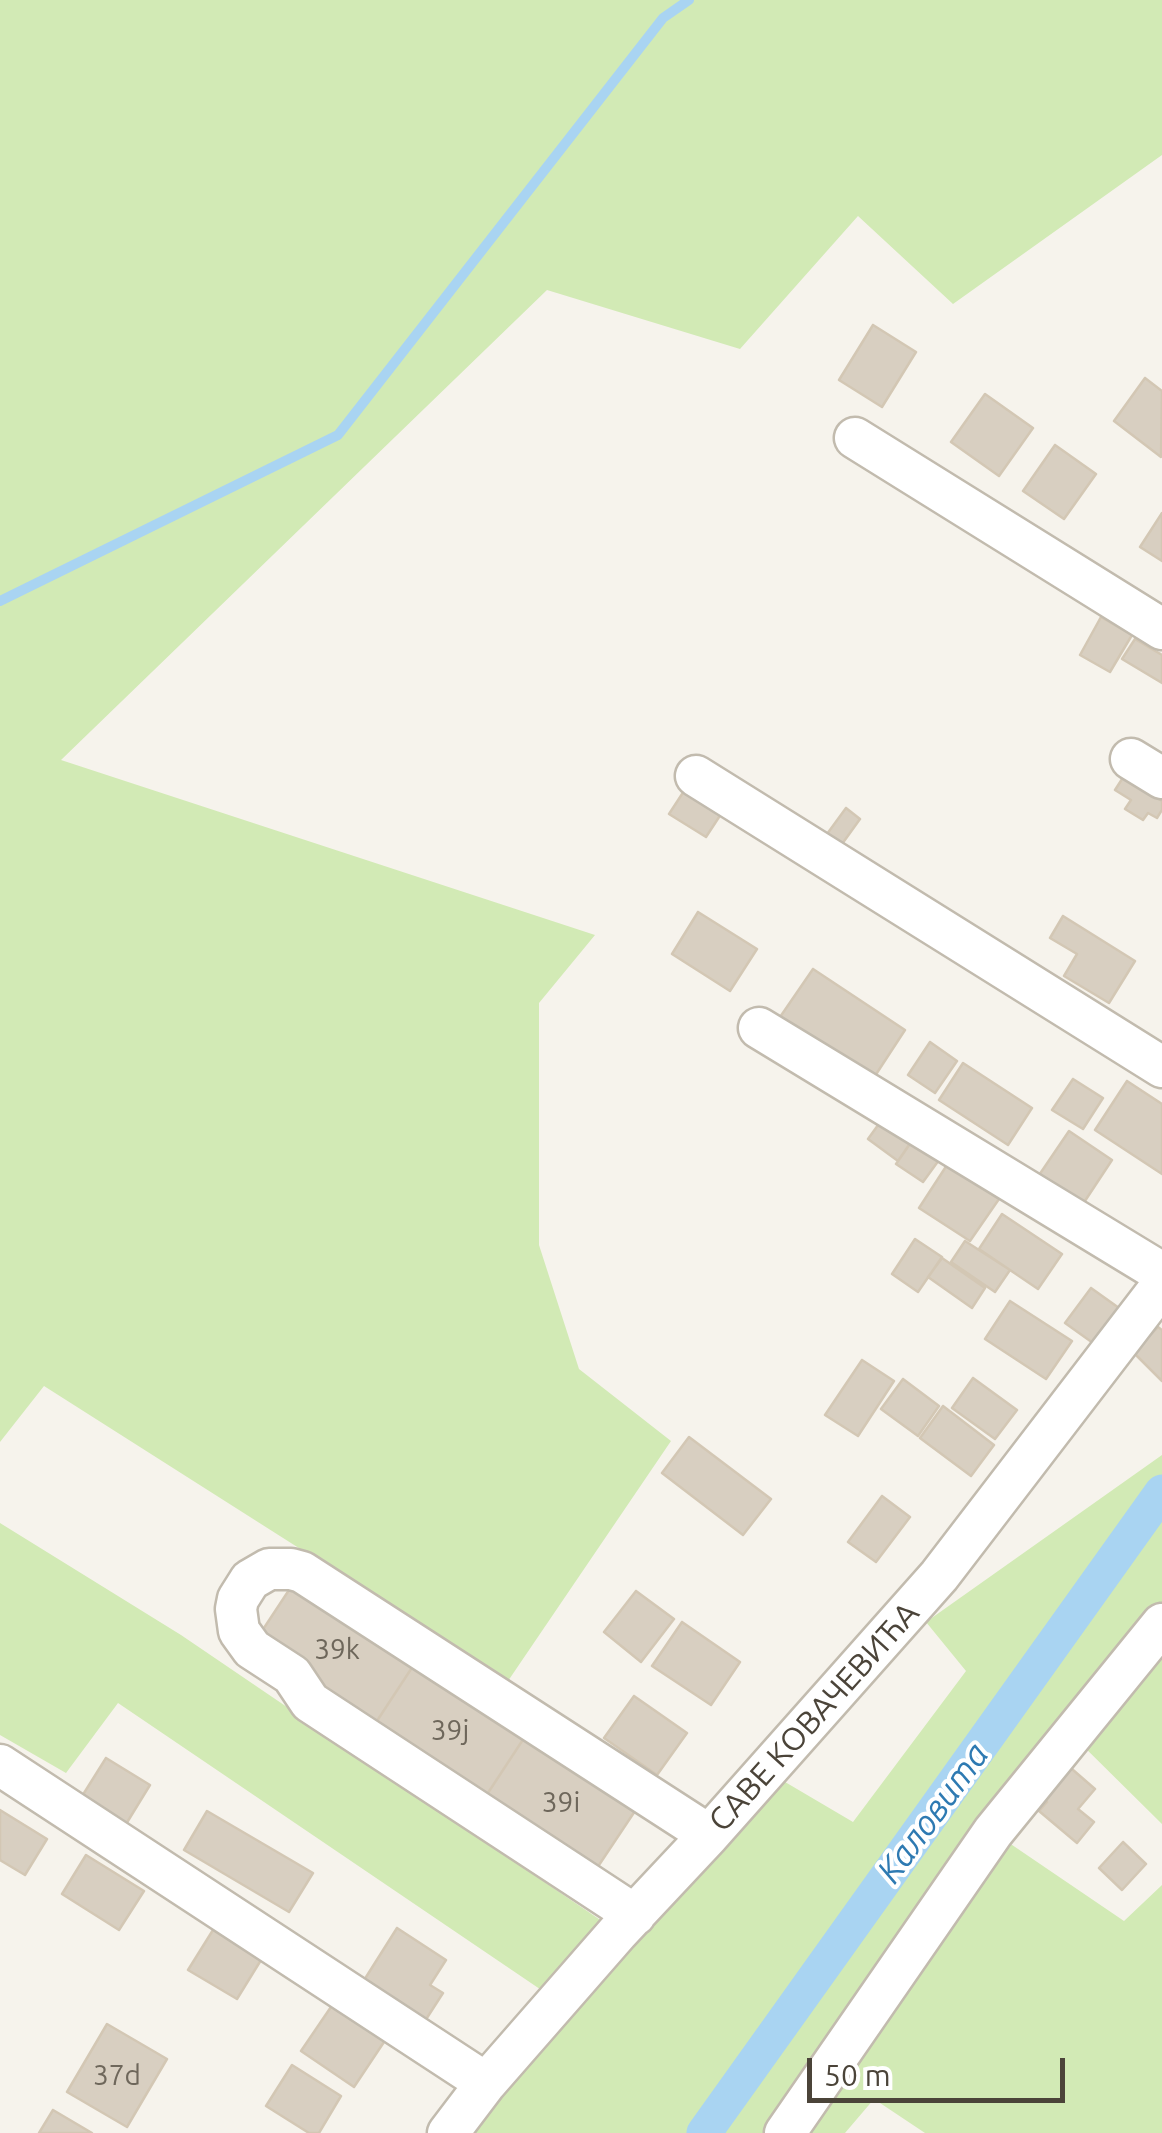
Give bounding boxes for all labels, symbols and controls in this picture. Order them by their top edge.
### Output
street label: САВЕ КОВАЧЕВИЋА [701,1594,927,1840]
house number: 39k [314,1633,360,1667]
house number: 39j [431,1714,469,1748]
water label: Каловита [868,1735,998,1891]
house number: 39i [542,1786,580,1820]
scale bar [812,2038,1070,2100]
text: 50 m [824,2058,891,2092]
house number: 37d [93,2059,141,2093]

